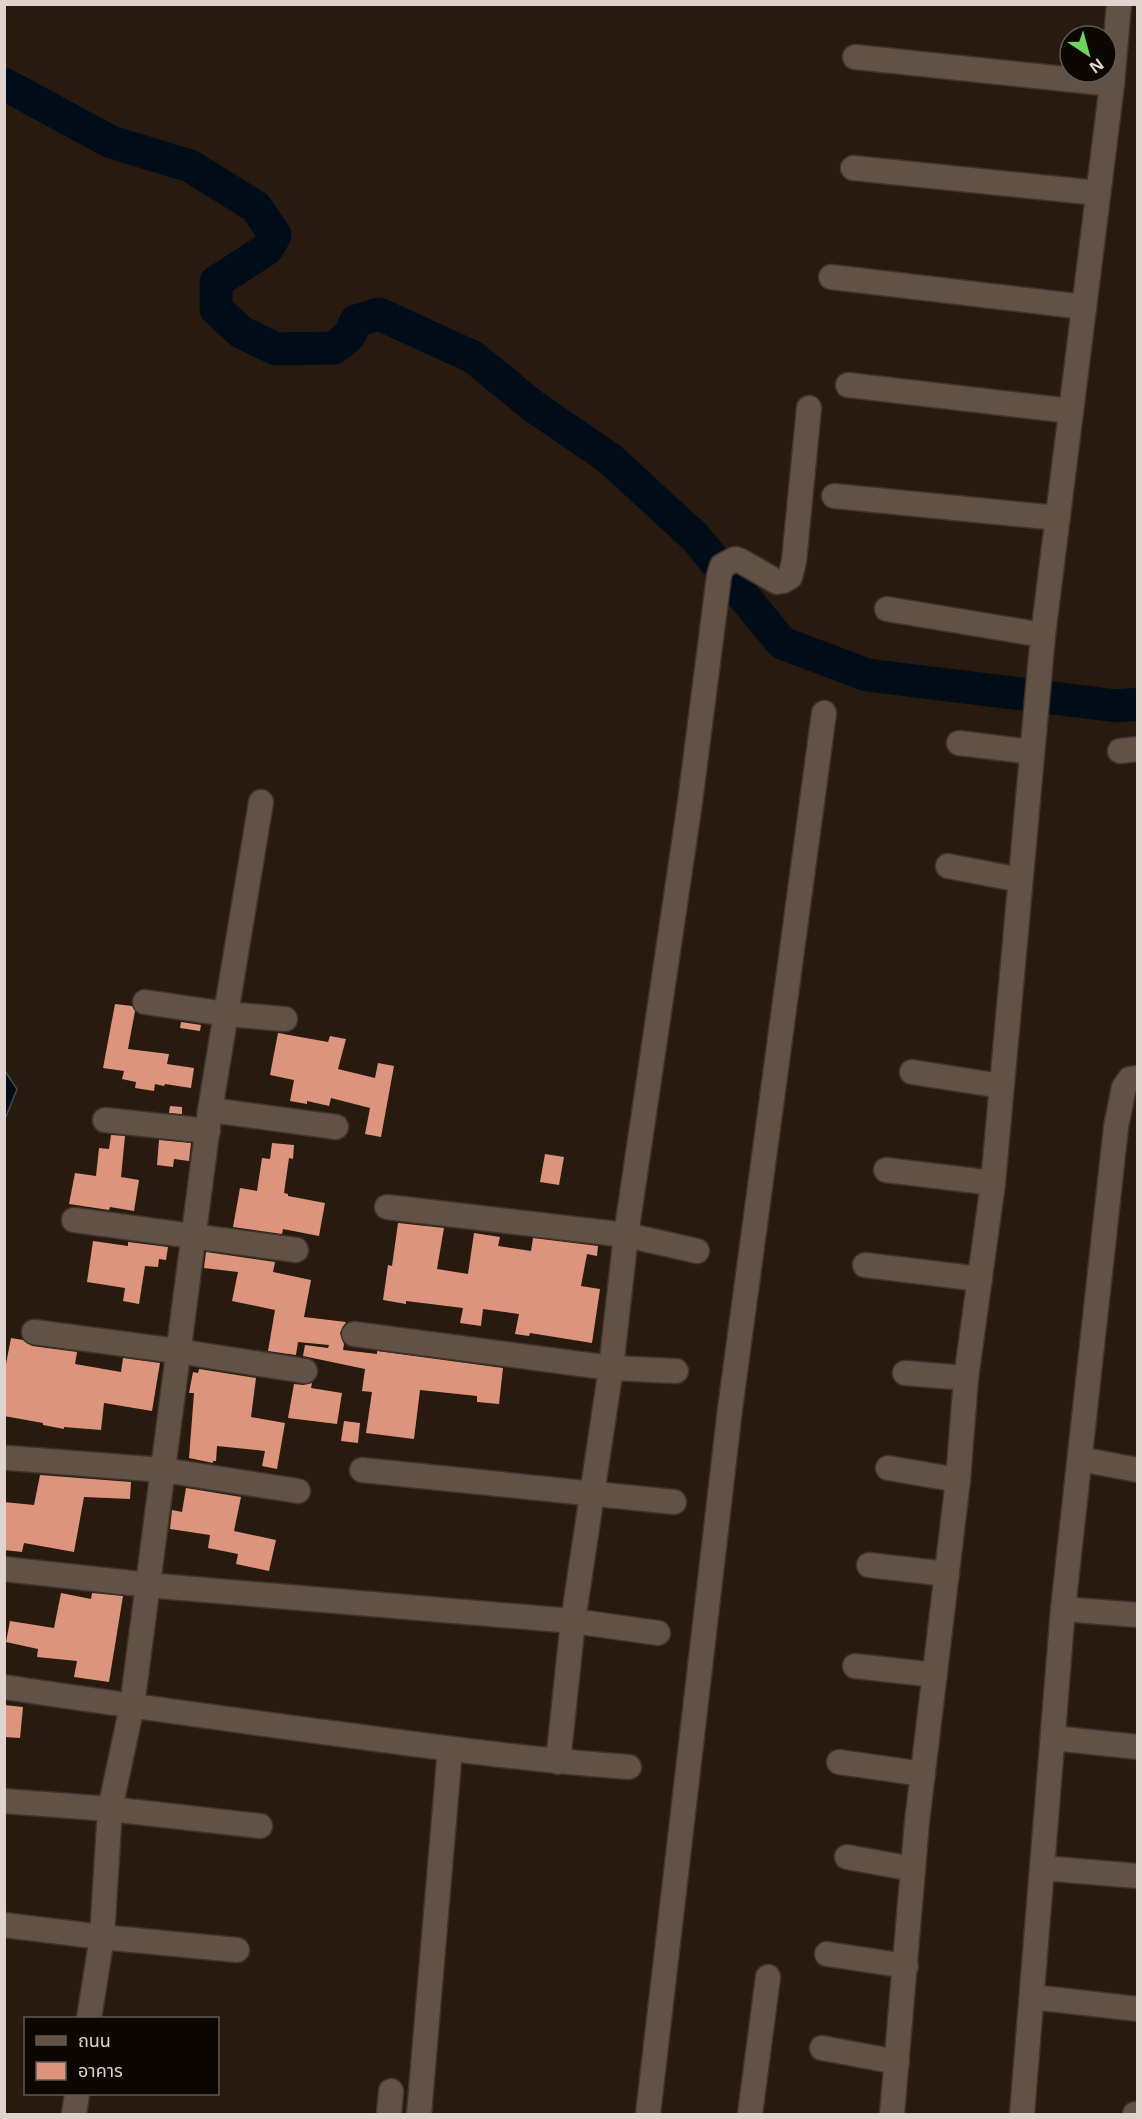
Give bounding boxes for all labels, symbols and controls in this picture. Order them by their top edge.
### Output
north arrow [1058,24,1118,84]
text: N [1085,53,1109,79]
legend [24,2017,219,2095]
text: ถนน [78,2028,111,2052]
text: อาคาร [78,2058,123,2082]

